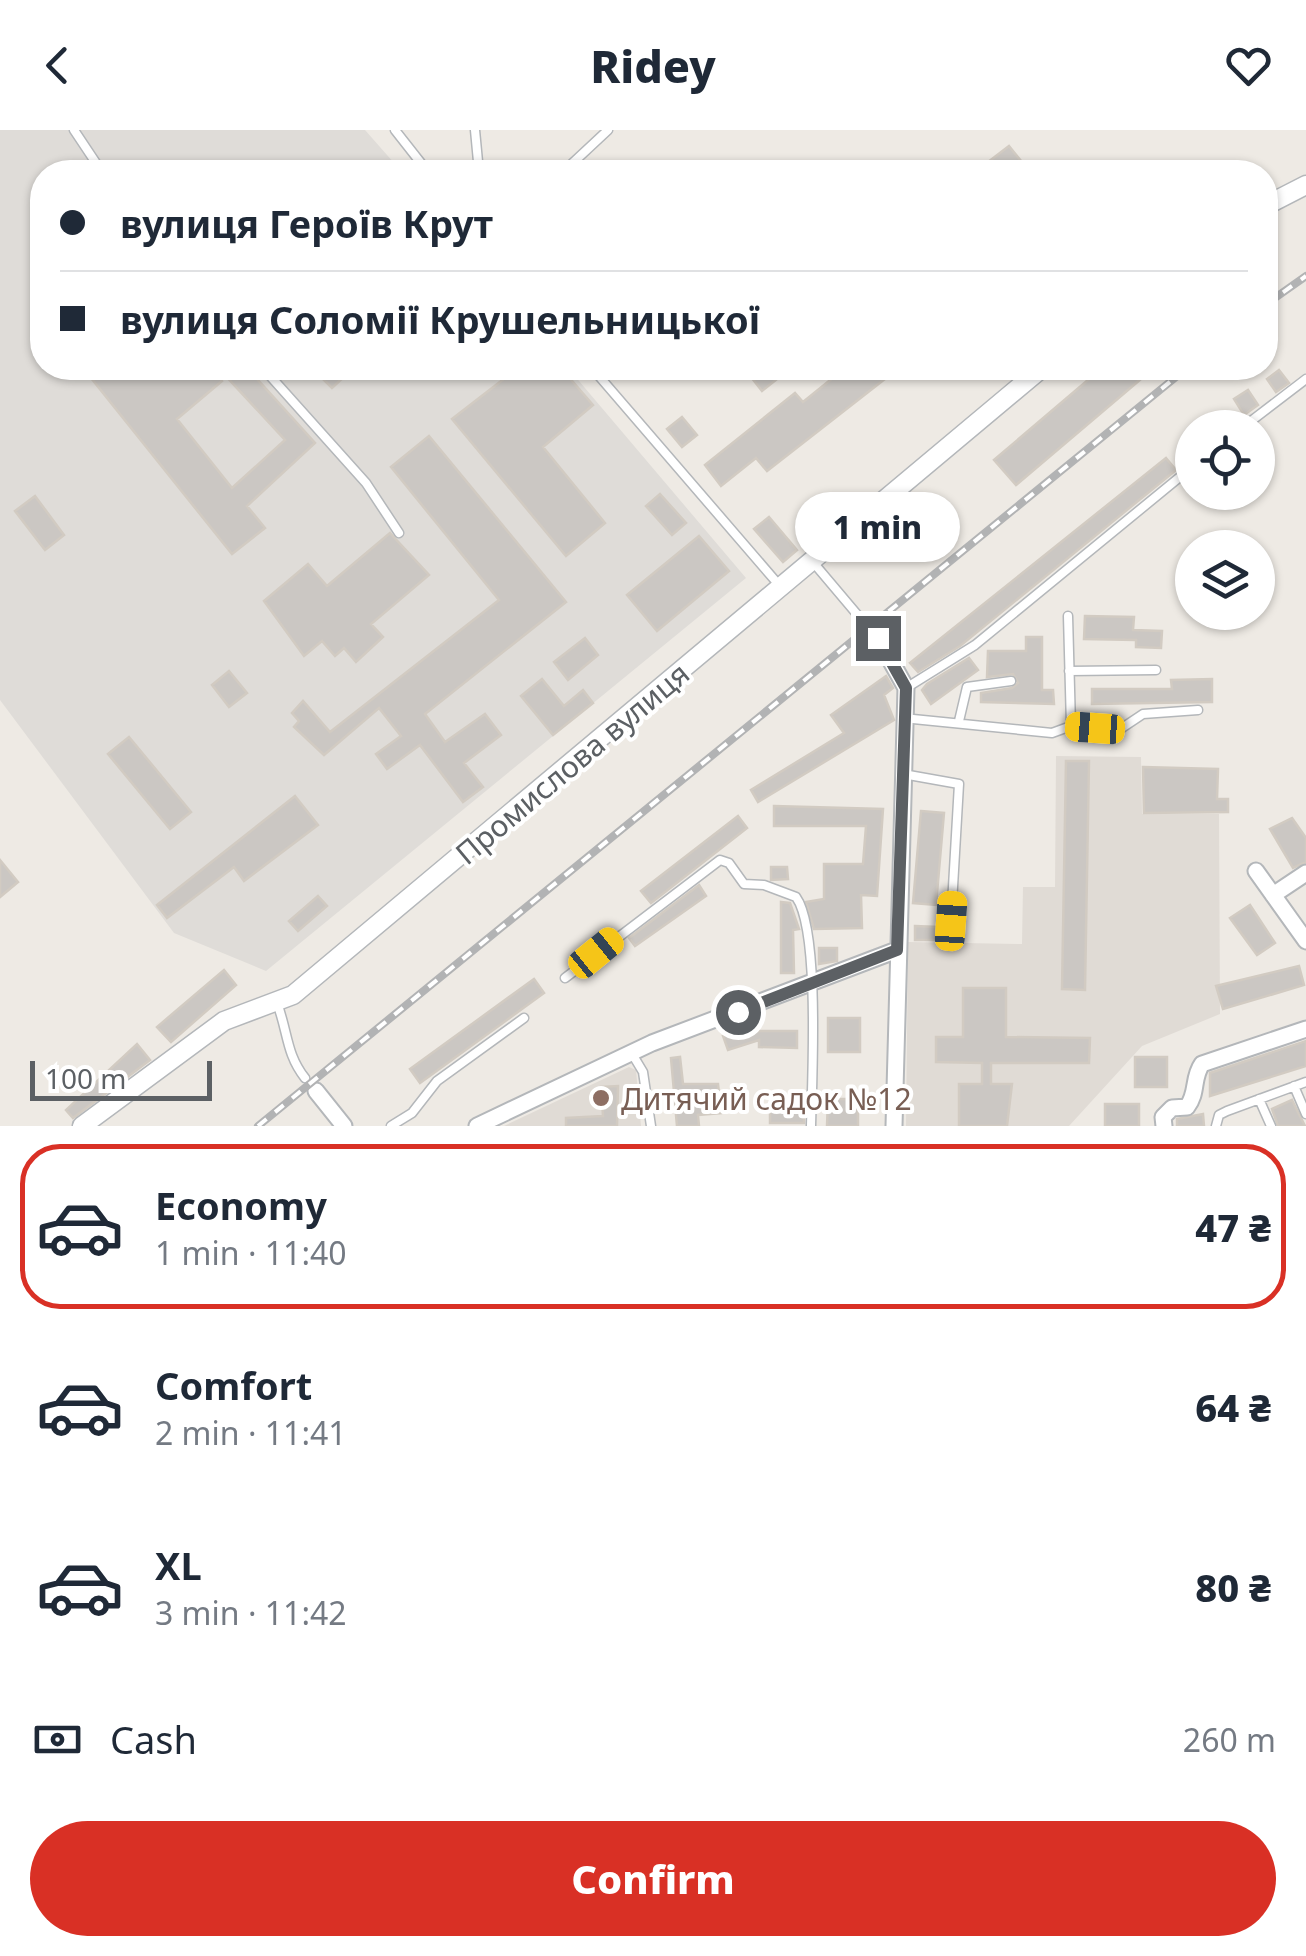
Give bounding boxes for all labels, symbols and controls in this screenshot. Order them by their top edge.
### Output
text: Ridey [590,35,716,96]
icon: back [30,38,85,93]
icon: heart [1221,38,1276,93]
text: вулиця Героїв Крут [120,197,493,249]
text: вулиця Соломії Крушельницької [120,293,760,345]
map controls [1175,410,1275,630]
button: locate [1175,410,1275,510]
callout: 1 min [796,493,960,563]
text: 1 min [833,505,922,548]
button: layers [1175,530,1275,630]
route end [856,616,901,661]
street label: Промислова вулиця [446,653,698,873]
car [1064,711,1126,745]
car [934,890,968,952]
car [563,922,629,984]
route start [716,990,761,1035]
scale bar [30,1056,212,1100]
text: 100 m [45,1059,127,1097]
place label: Дитячий садок №12 [621,1078,912,1119]
marker: Дитячий садок №12 [590,1087,612,1109]
text: Economy [155,1179,327,1231]
icon: car [35,1182,125,1272]
text: 47 ₴ [1195,1201,1271,1253]
text: 1 min · 11:40 [155,1231,347,1274]
text: Comfort [155,1359,312,1411]
icon: car [35,1362,125,1452]
text: 64 ₴ [1195,1381,1271,1433]
text: 2 min · 11:41 [155,1411,347,1454]
text: XL [155,1539,202,1591]
icon: car [35,1542,125,1632]
text: 80 ₴ [1195,1561,1271,1613]
text: 3 min · 11:42 [155,1591,347,1634]
icon: cash [30,1712,85,1767]
text: Cash [110,1713,197,1765]
text: 260 m [1183,1718,1276,1761]
button: Confirm [30,1821,1276,1936]

